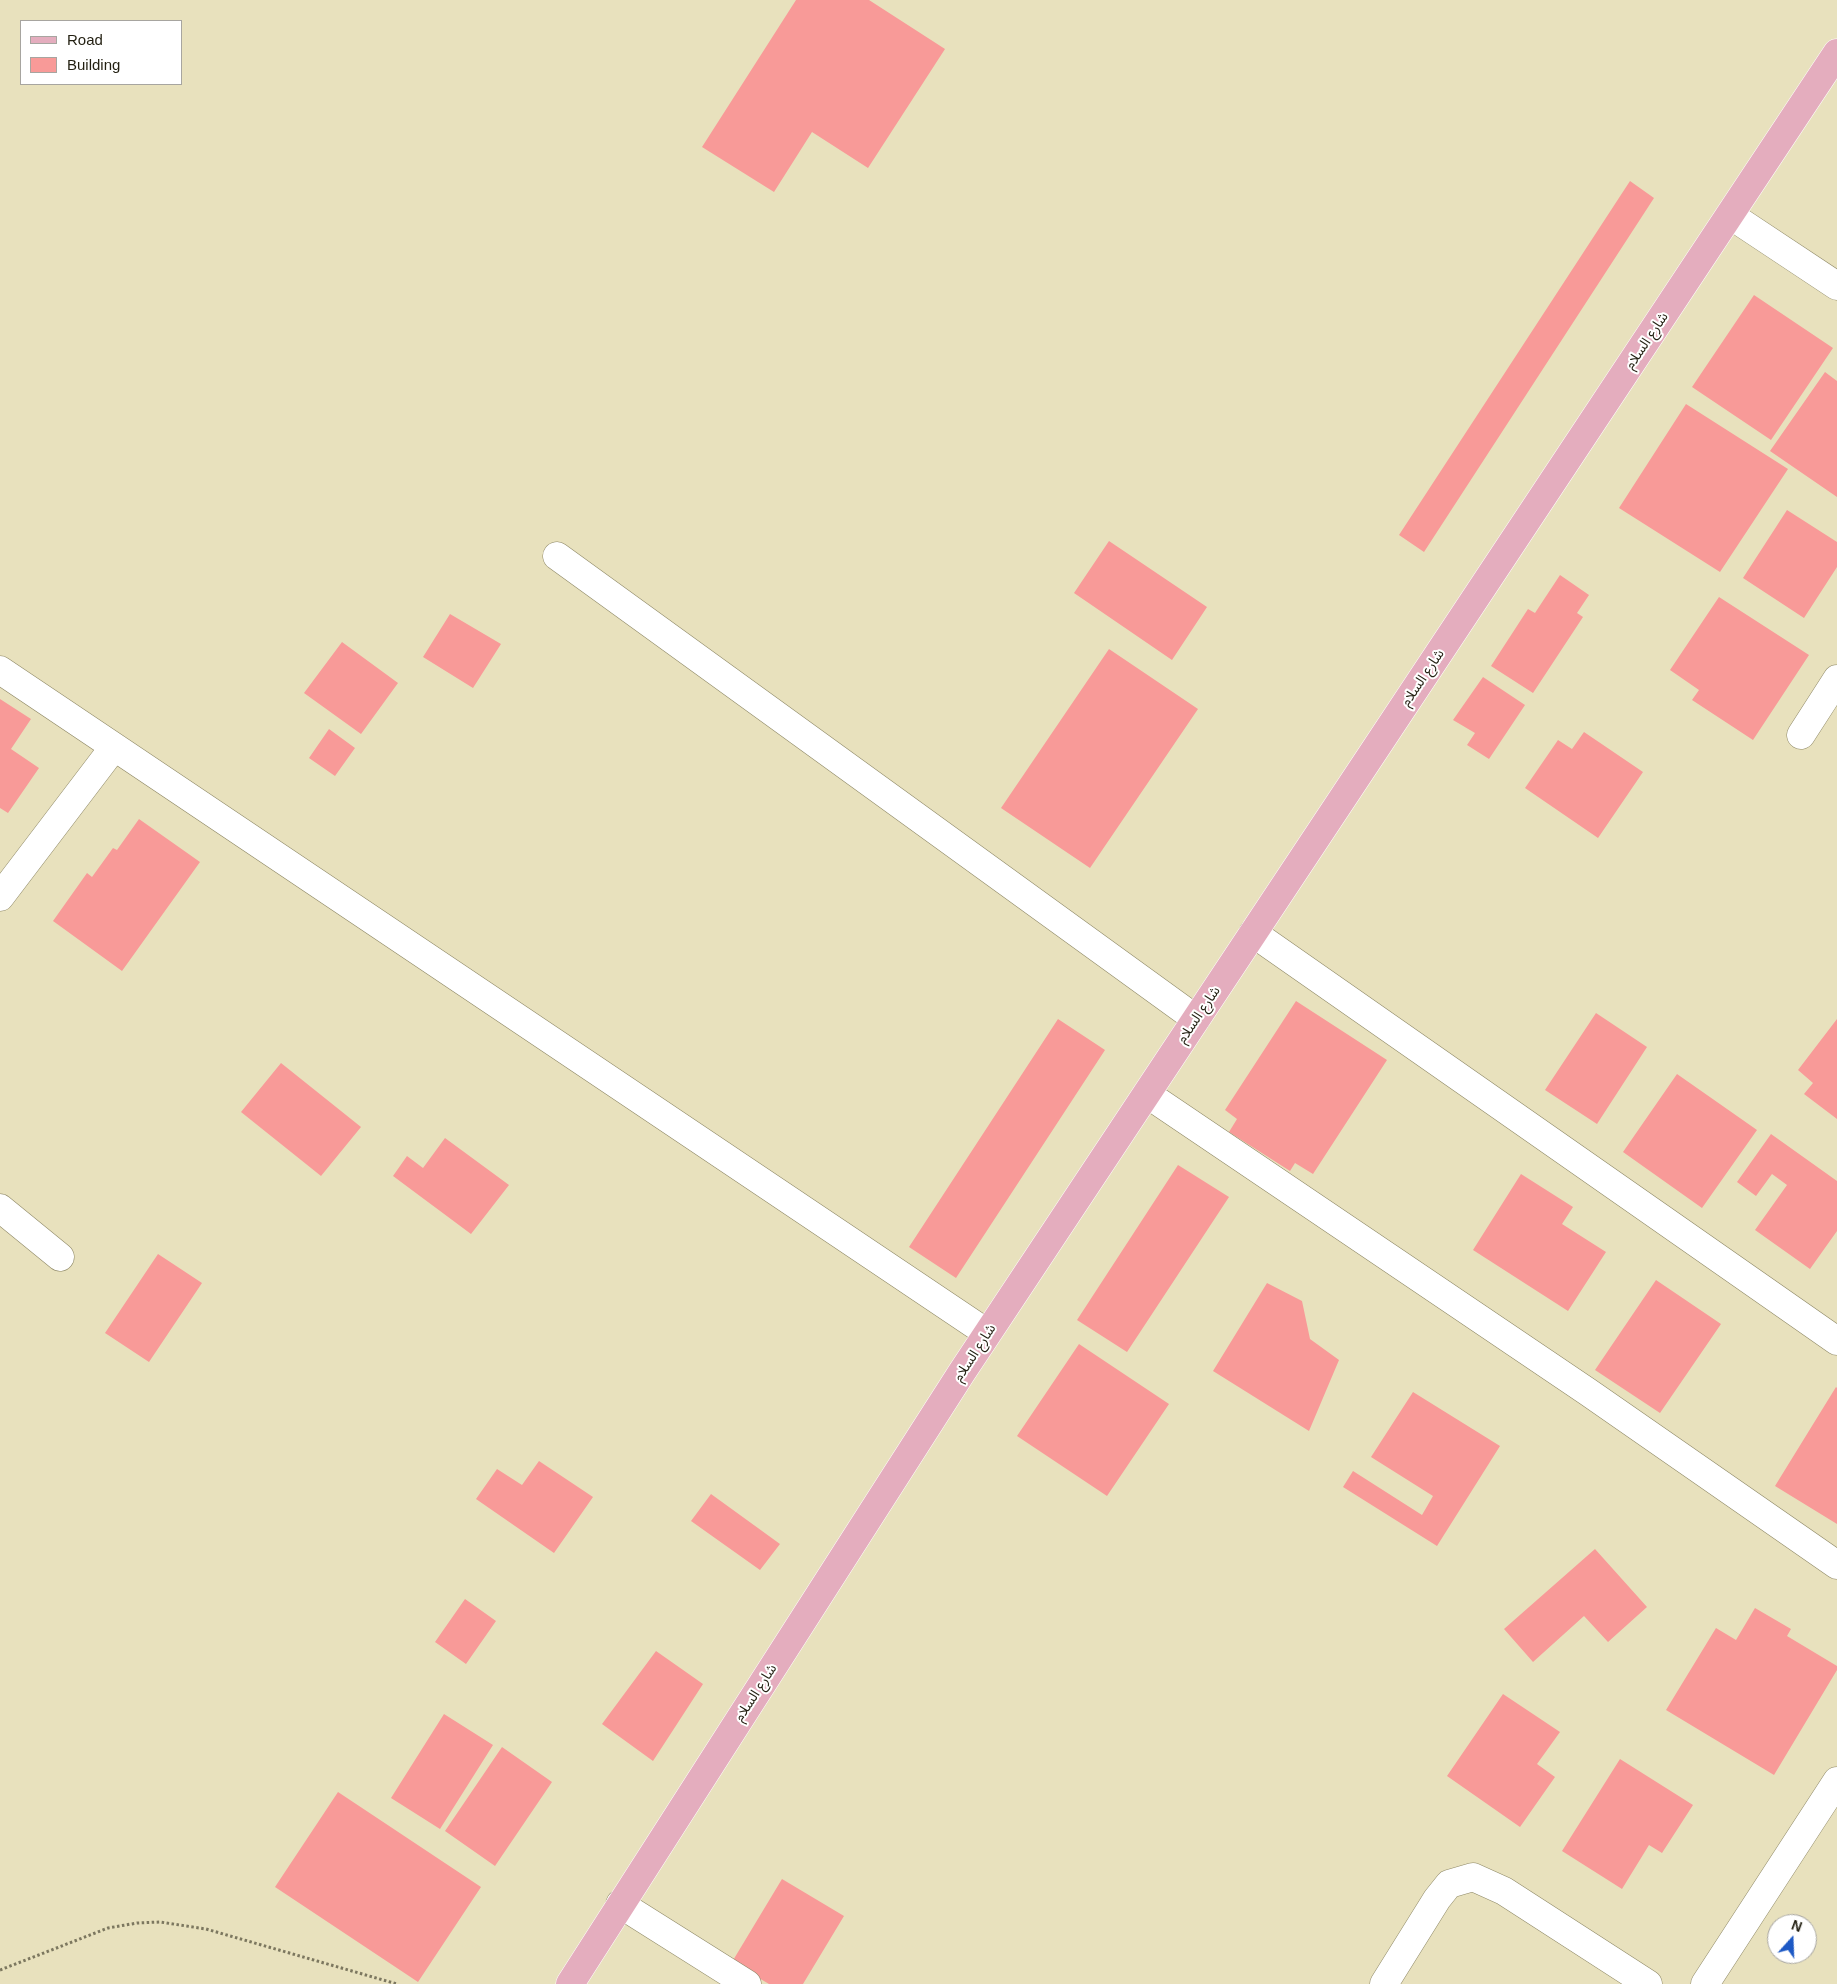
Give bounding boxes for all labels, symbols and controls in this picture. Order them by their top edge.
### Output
legend [20,20,182,85]
text: Road [67,31,103,48]
text: Building [67,56,120,73]
street label: شارع السلام [1622,309,1672,373]
street label: شارع السلام [1398,646,1448,710]
street label: شارع السلام [1174,983,1224,1047]
street label: شارع السلام [950,1321,1000,1385]
street label: شارع السلام [731,1661,781,1725]
north arrow [1767,1914,1817,1964]
text: N [1789,1917,1804,1935]

